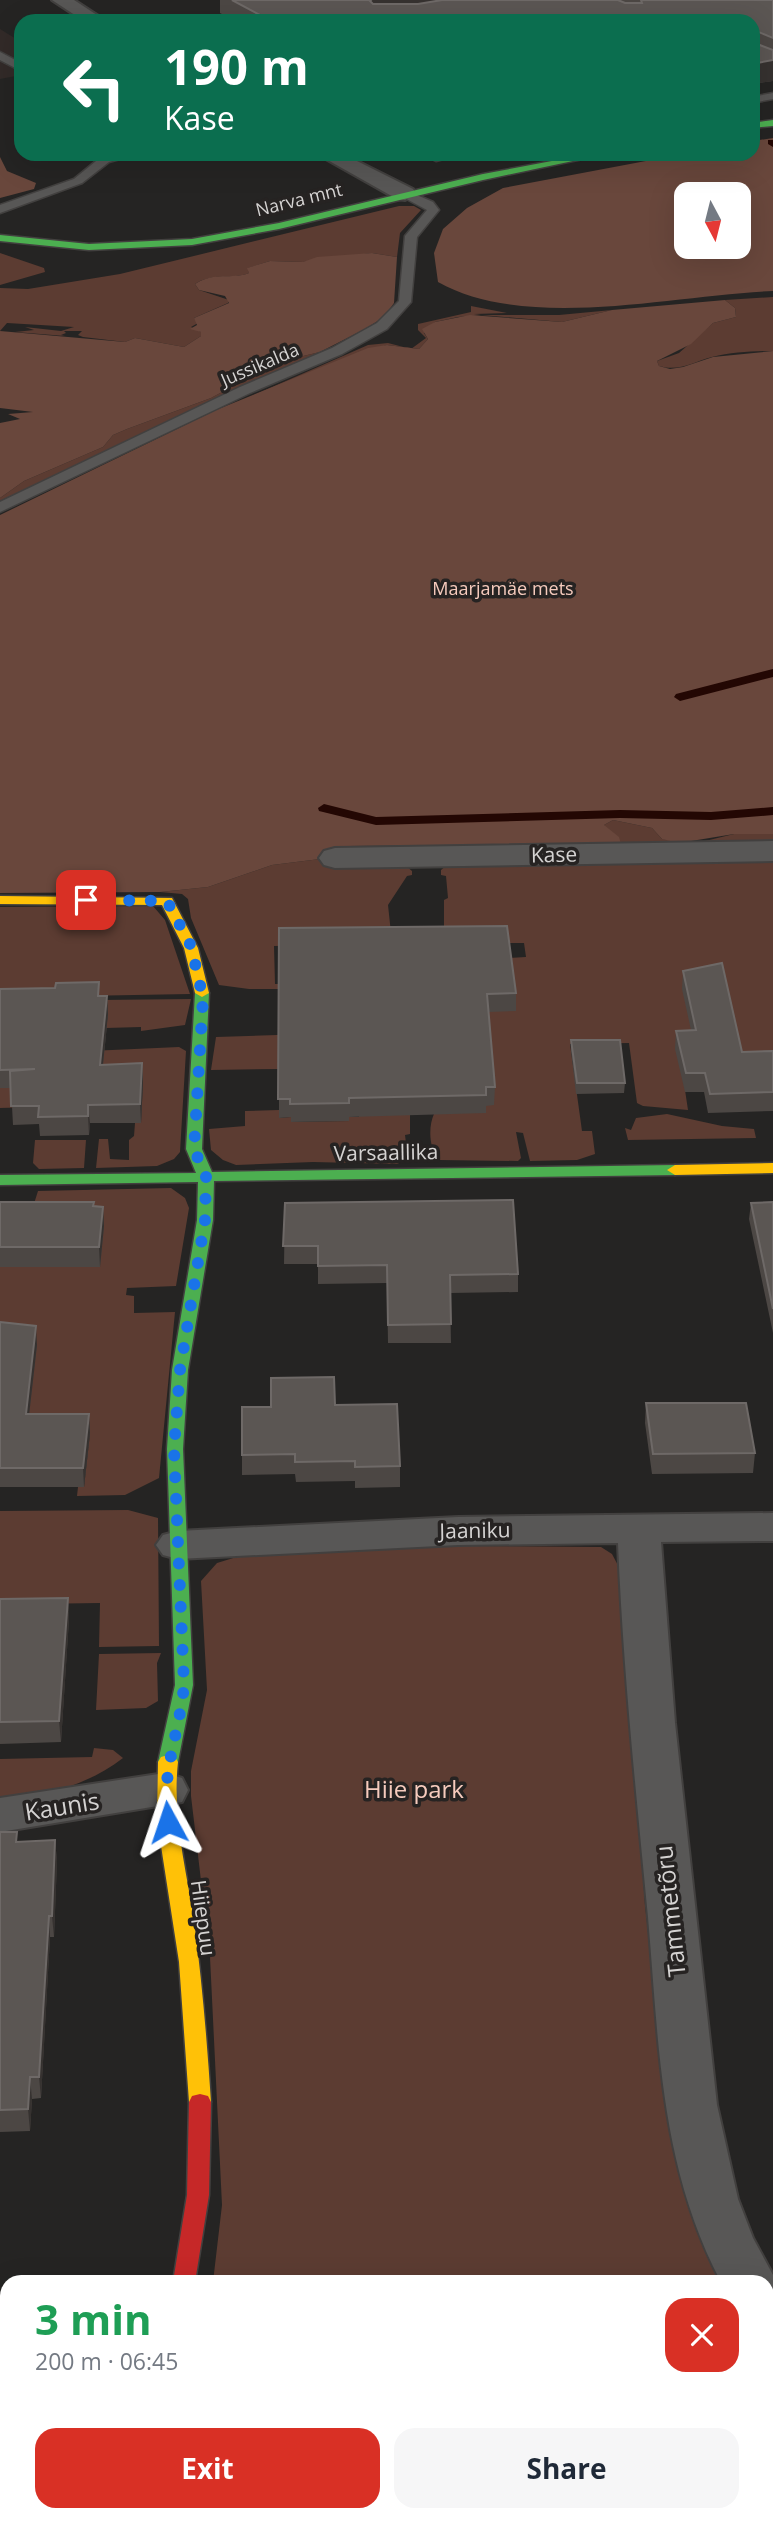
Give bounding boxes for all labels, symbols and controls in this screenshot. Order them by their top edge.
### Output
text: 190 m [164,33,309,99]
icon: left [49,42,140,133]
text: Kase [164,96,235,139]
street label: Narva mnt [253,177,345,221]
north arrow [674,182,751,259]
map controls [674,182,751,259]
street label: Jussikalda [215,337,302,392]
park label: Maarjamäe mets [432,576,574,600]
street label: Kase [531,840,577,868]
pin [56,870,116,930]
icon: arrive [67,881,105,919]
street label: Varsaallika [333,1137,439,1167]
street label: Jaaniku [437,1515,511,1545]
park label: Hiie park [364,1772,464,1805]
street label: Kaunis [22,1783,101,1828]
position arrow [131,1785,205,1859]
street label: Tammetõru [646,1844,693,1979]
street label: Hiiepuu [185,1878,223,1958]
text: 3 min [35,2290,152,2347]
button: close [665,2298,739,2372]
text: 200 m · 06:45 [35,2345,178,2377]
button: Exit [35,2428,380,2508]
button: Share [394,2428,739,2508]

